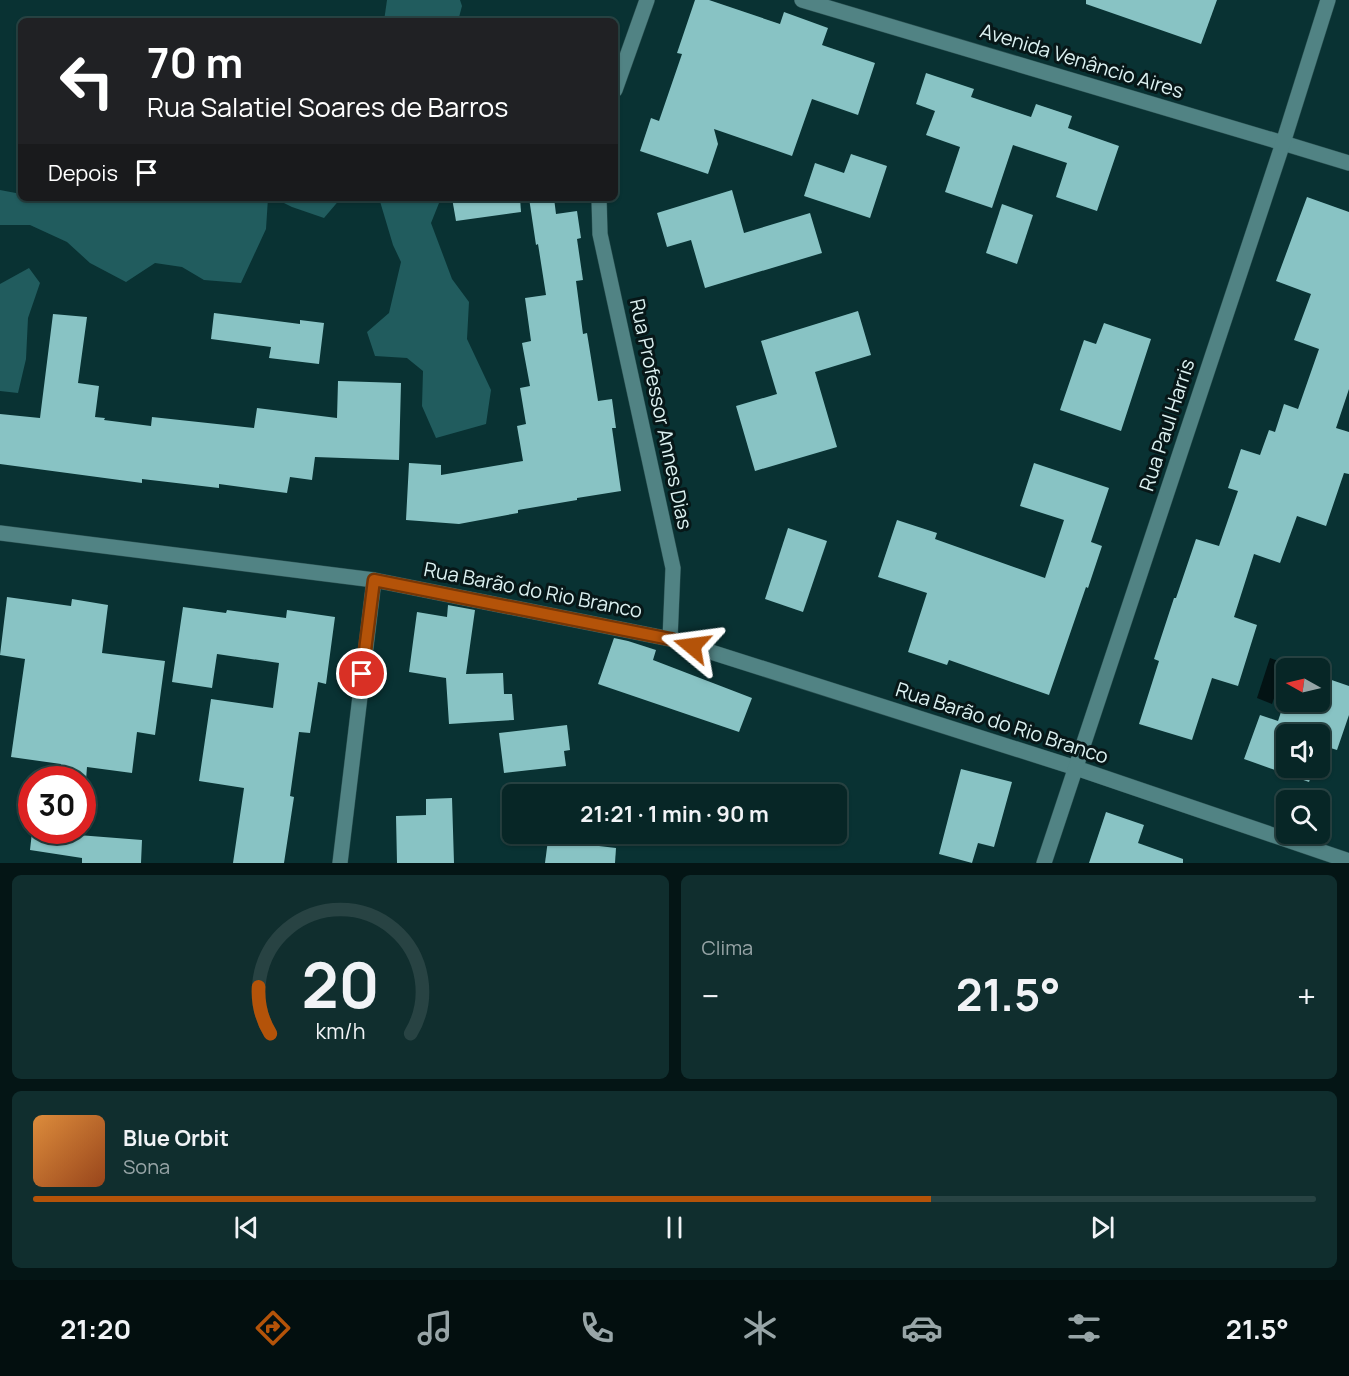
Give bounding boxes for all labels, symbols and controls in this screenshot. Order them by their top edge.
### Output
street label: Avenida Venâncio Aires [977,17,1187,104]
text: 70 m [147,33,243,91]
icon: left [48,42,126,120]
text: Rua Salatiel Soares de Barros [147,88,508,125]
icon: arrive [130,156,163,189]
text: Depois [48,158,118,188]
street label: Rua Professor Annes Dias [624,296,699,532]
street label: Rua Paul Harris [1132,355,1201,494]
street label: Rua Barão do Rio Branco [422,555,645,624]
position arrow [660,614,724,678]
pin [336,648,387,699]
icon: arrive [345,657,378,690]
north arrow [1276,658,1330,712]
map controls [1276,658,1330,844]
street label: Rua Barão do Rio Branco [892,675,1112,770]
button: sound [1276,724,1330,778]
speed limit sign: 30 [18,766,96,844]
button: search [1276,790,1330,844]
text: 21:21 · 1 min · 90 m [580,799,769,829]
text: Clima [702,934,753,961]
text: 20 [301,941,379,1027]
text: 21.5° [956,963,1061,1025]
text: − [702,973,719,1018]
text: + [1297,973,1316,1018]
text: km/h [315,1016,365,1045]
text: Blue Orbit [123,1123,229,1153]
text: Sona [123,1153,170,1180]
icon: previous [230,1211,263,1244]
icon: pause [658,1211,691,1244]
icon: next [1086,1211,1119,1244]
icon: directions [252,1307,294,1349]
icon: music [414,1307,456,1349]
icon: phone [576,1307,618,1349]
icon: climate [739,1307,781,1349]
icon: car [901,1307,943,1349]
icon: filters [1063,1307,1105,1349]
text: 21:20 [60,1310,131,1347]
text: 21.5° [1226,1310,1289,1347]

